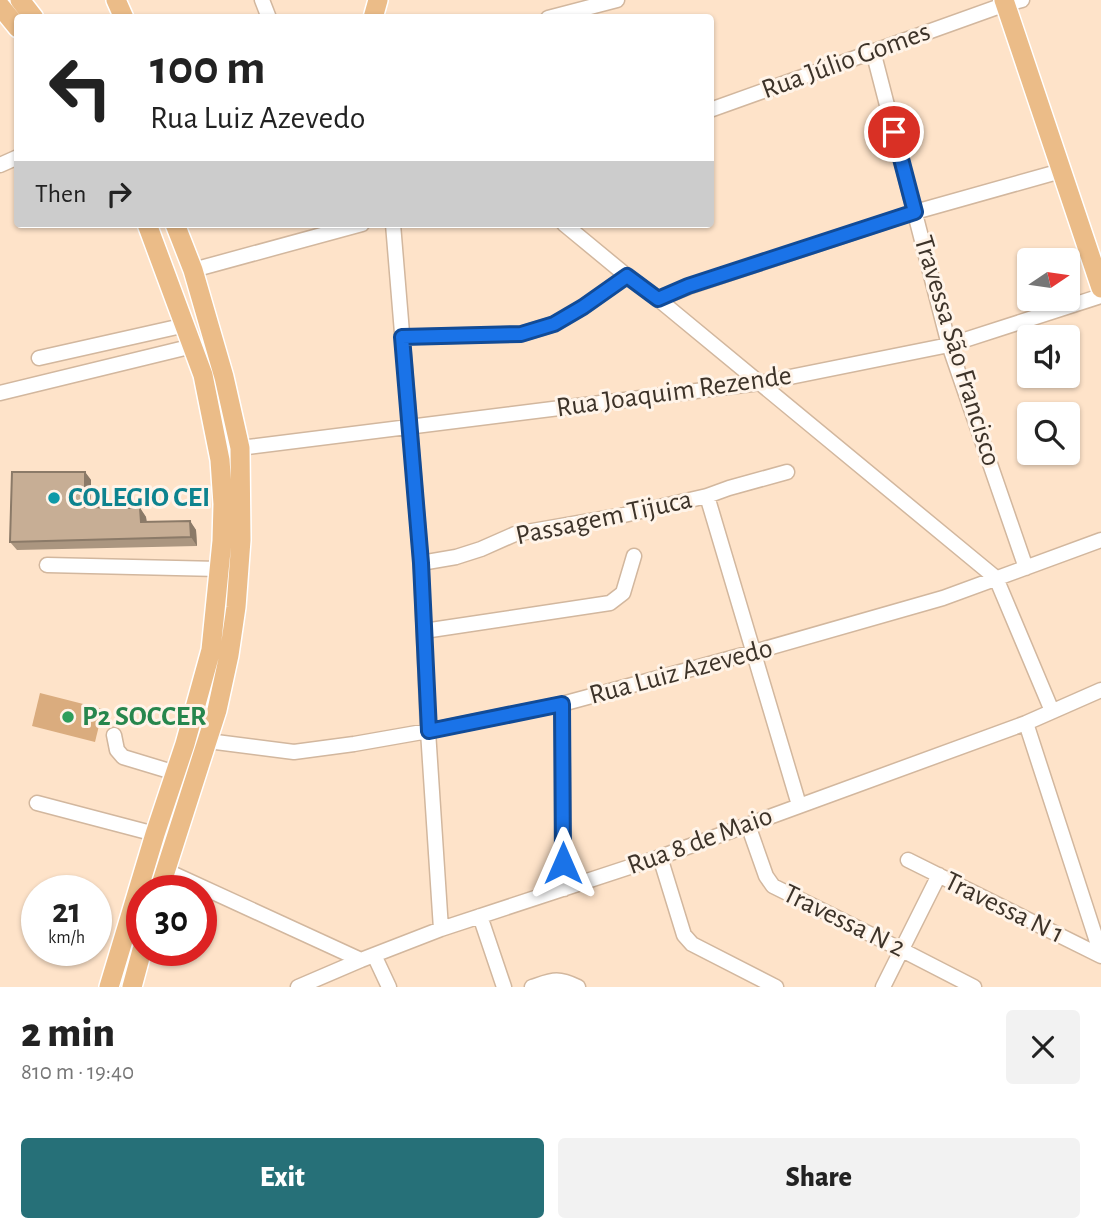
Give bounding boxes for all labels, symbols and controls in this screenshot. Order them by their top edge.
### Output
street label: Rua Júlio Gomes [758,18,934,104]
icon: left [35,42,126,133]
text: 100 m [150,44,266,93]
text: Rua Luiz Azevedo [150,102,365,134]
pin [864,102,924,162]
icon: arrive [875,113,913,151]
icon: right [100,175,138,213]
text: Then [35,181,86,207]
street label: Travessa São Francisco [909,233,1005,469]
north arrow [1017,248,1080,312]
map controls [1017,248,1080,465]
button: sound [1017,325,1080,388]
street label: Rua Joaquim Rezende [555,362,793,422]
button: search [1017,402,1080,465]
place label: COLEGIO CEI [68,484,210,512]
street label: Passagem Tijuca [513,486,695,550]
marker: COLEGIO CEI [46,490,62,506]
street label: Rua Luiz Azevedo [586,634,776,710]
place label: P2 SOCCER [82,703,207,731]
marker: P2 SOCCER [60,709,76,725]
street label: Rua 8 de Maio [624,802,776,880]
position arrow [526,826,600,900]
street label: Travessa N 1 [940,867,1068,949]
speed limit sign: 30 [126,875,217,966]
street label: Travessa N 2 [778,879,910,963]
text: 21 [52,894,81,929]
text: km/h [48,929,85,947]
button: close [1006,1010,1080,1084]
text: 2 min [21,1012,115,1054]
text: 810 m · 19:40 [21,1061,134,1084]
button: Exit [21,1138,544,1218]
button: Share [558,1138,1080,1218]

